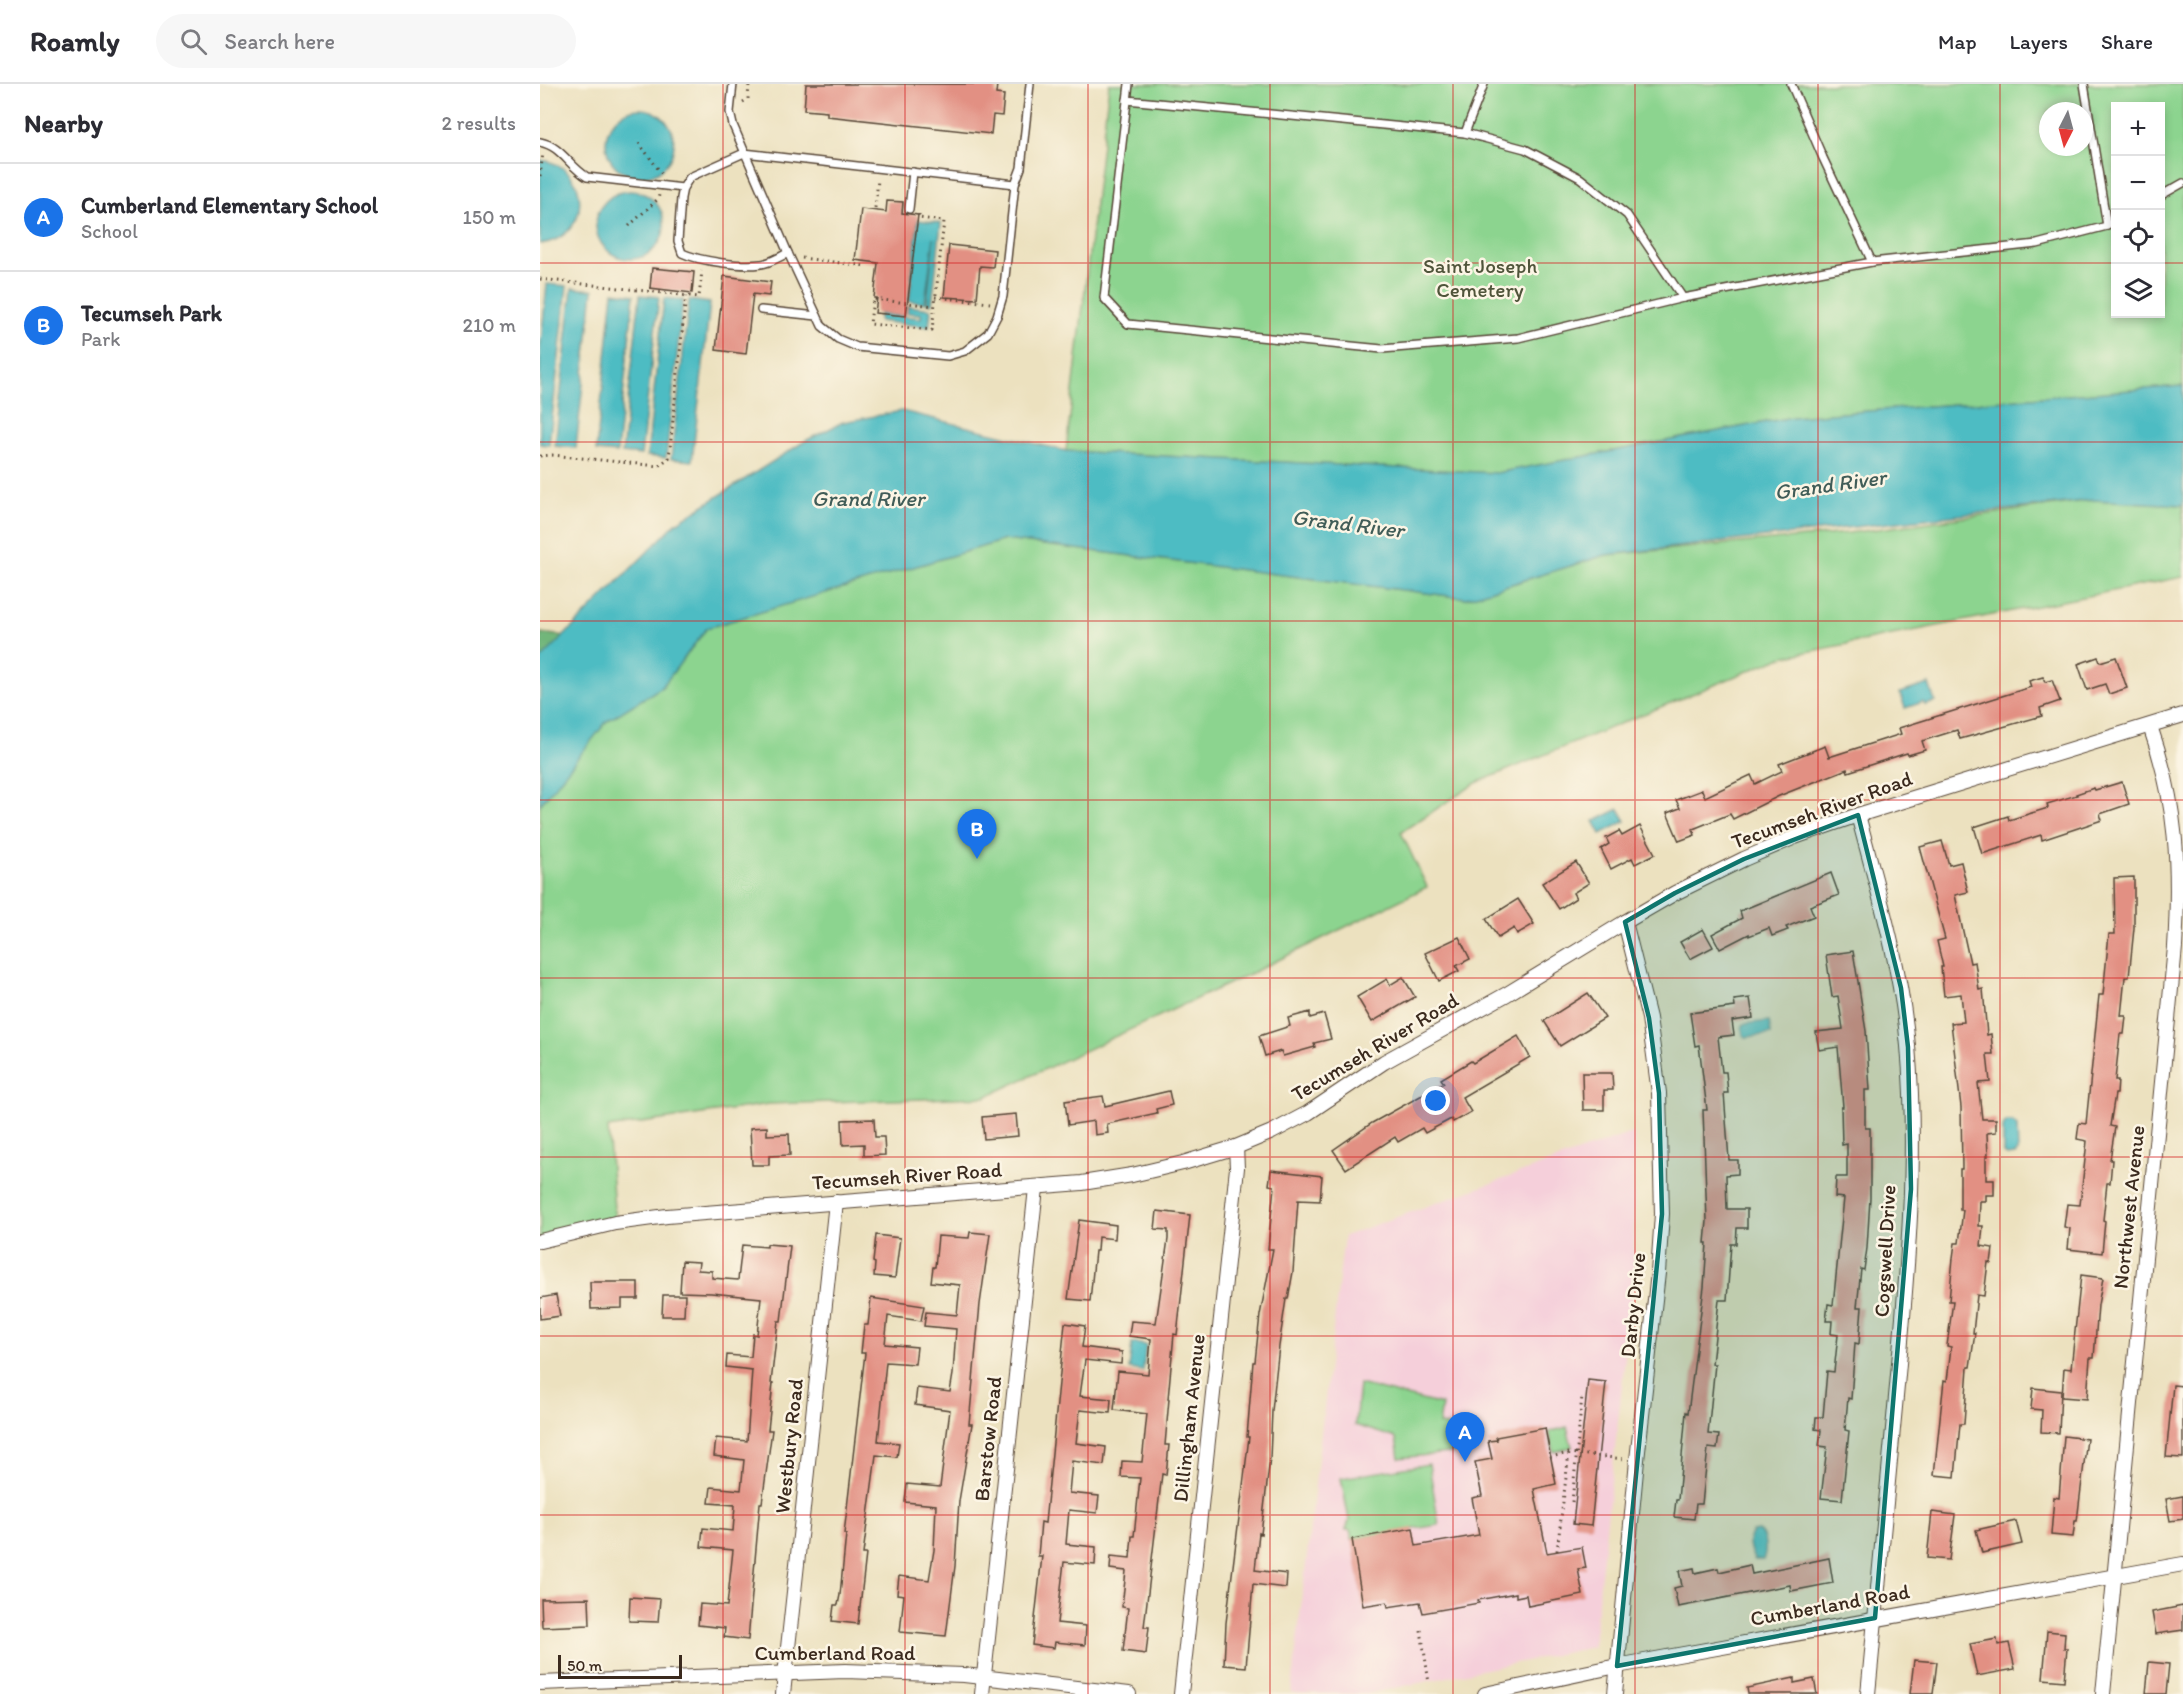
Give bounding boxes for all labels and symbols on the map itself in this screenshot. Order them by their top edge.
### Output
north arrow [2039,102,2093,156]
park label: Saint Joseph Cemetery [1423,253,1537,302]
water label: Grand River [1773,463,1890,506]
water label: Grand River [812,485,927,512]
water label: Grand River [1291,503,1408,544]
street label: Tecumseh River Road [1728,765,1916,854]
pin: B [958,810,996,859]
street label: Tecumseh River Road [1287,987,1463,1106]
your location [1421,1086,1450,1115]
street label: Northwest Avenue [2107,1124,2150,1290]
street label: Tecumseh River Road [811,1156,1003,1195]
street label: Cogswell Drive [1869,1184,1900,1318]
street label: Darby Drive [1615,1251,1650,1359]
street label: Dillingham Avenue [1167,1333,1210,1503]
street label: Barstow Road [969,1375,1006,1503]
street label: Westbury Road [769,1377,808,1515]
pin: A [1446,1412,1484,1462]
street label: Cumberland Road [1748,1578,1912,1631]
street label: Cumberland Road [754,1640,916,1665]
scale bar [558,1652,682,1680]

